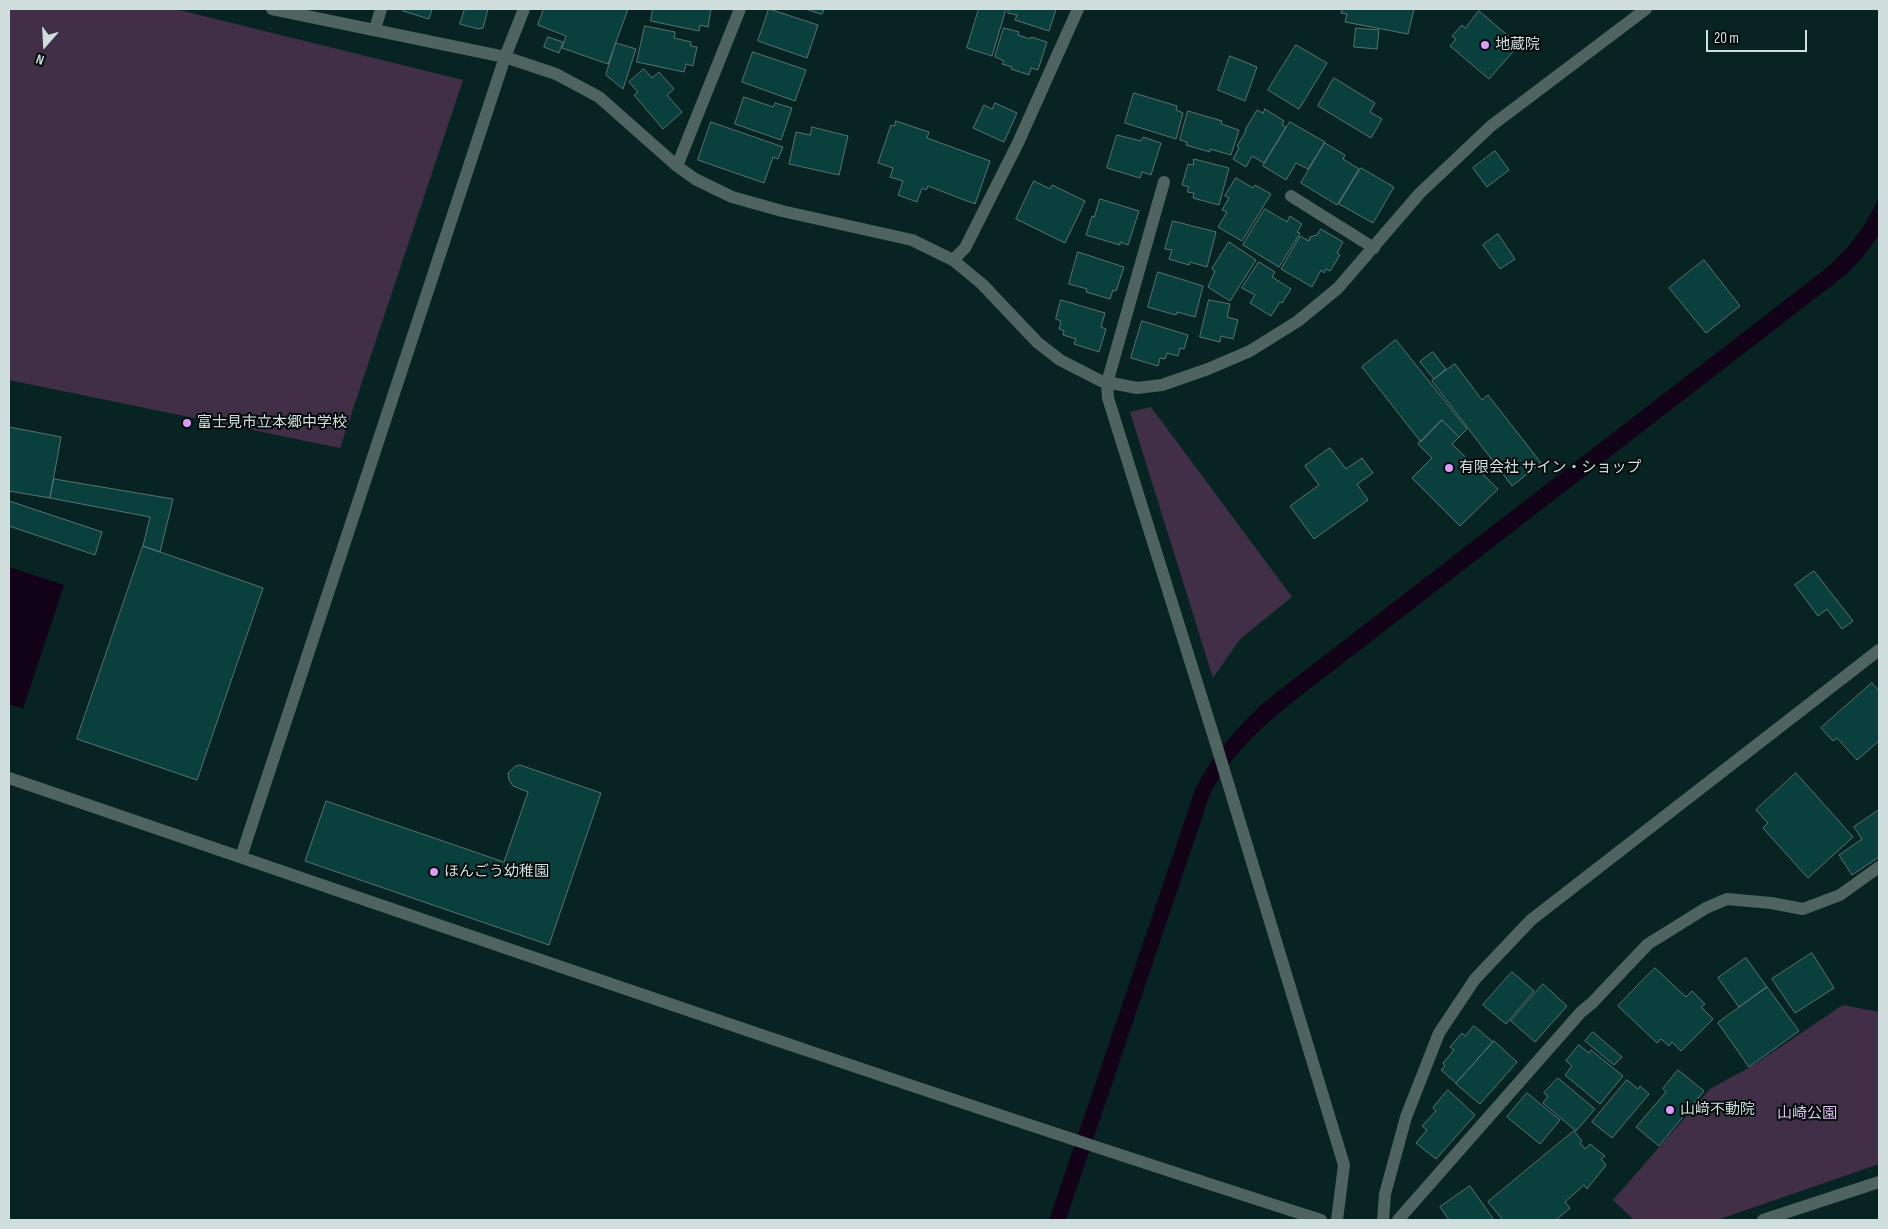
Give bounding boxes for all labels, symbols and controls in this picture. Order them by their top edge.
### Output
north arrow [20,20,70,70]
scale bar [1708,20,1809,52]
text: 20 m [1714,29,1739,48]
place label: 地蔵院 [1495,36,1540,54]
marker: 地蔵院 [1479,39,1491,51]
text: N [34,50,46,69]
place label: 富士見市立本郷中学校 [197,414,347,432]
marker: 富士見市立本郷中学校 [181,417,193,429]
place label: 有限会社 サイン・ショップ [1459,459,1641,477]
marker: 有限会社 サイン・ショップ [1443,462,1455,474]
place label: ほんごう幼稚園 [444,863,549,881]
marker: ほんごう幼稚園 [428,866,440,878]
place label: 山﨑不動院 [1680,1101,1755,1119]
marker: 山﨑不動院 [1664,1104,1676,1116]
park label: 山崎公園 [1777,1105,1837,1123]

